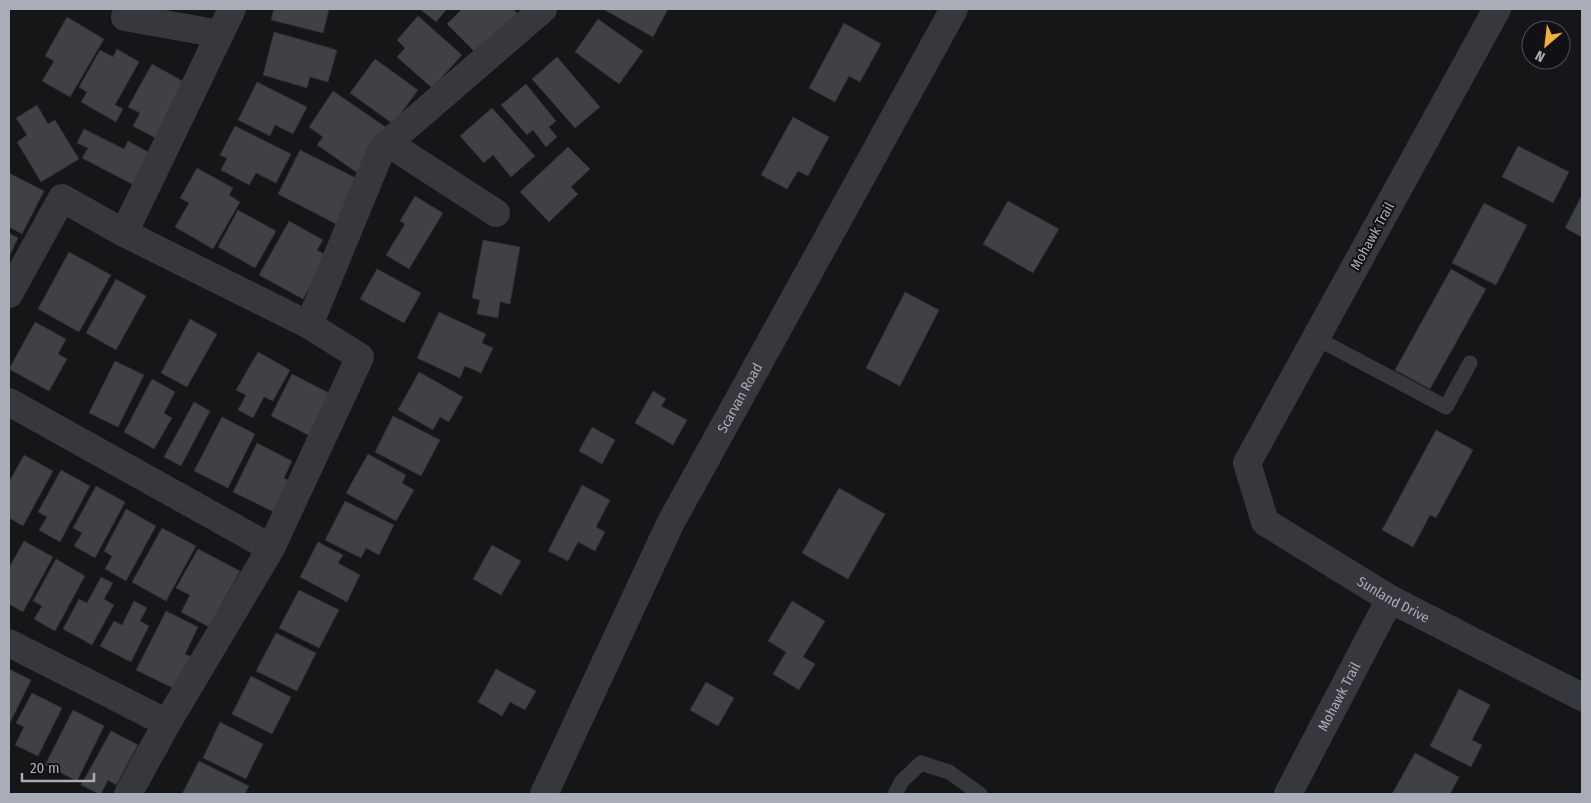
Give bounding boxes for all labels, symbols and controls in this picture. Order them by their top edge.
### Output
north arrow [1521,20,1571,70]
text: N [1532,47,1548,66]
street label: Mohawk Trail [1347,199,1398,273]
street label: Scarvan Road [714,360,766,436]
street label: Sunland Drive [1354,573,1432,627]
street label: Mohawk Trail [1314,659,1365,734]
scale bar [22,750,95,782]
text: 20 m [30,759,60,777]

